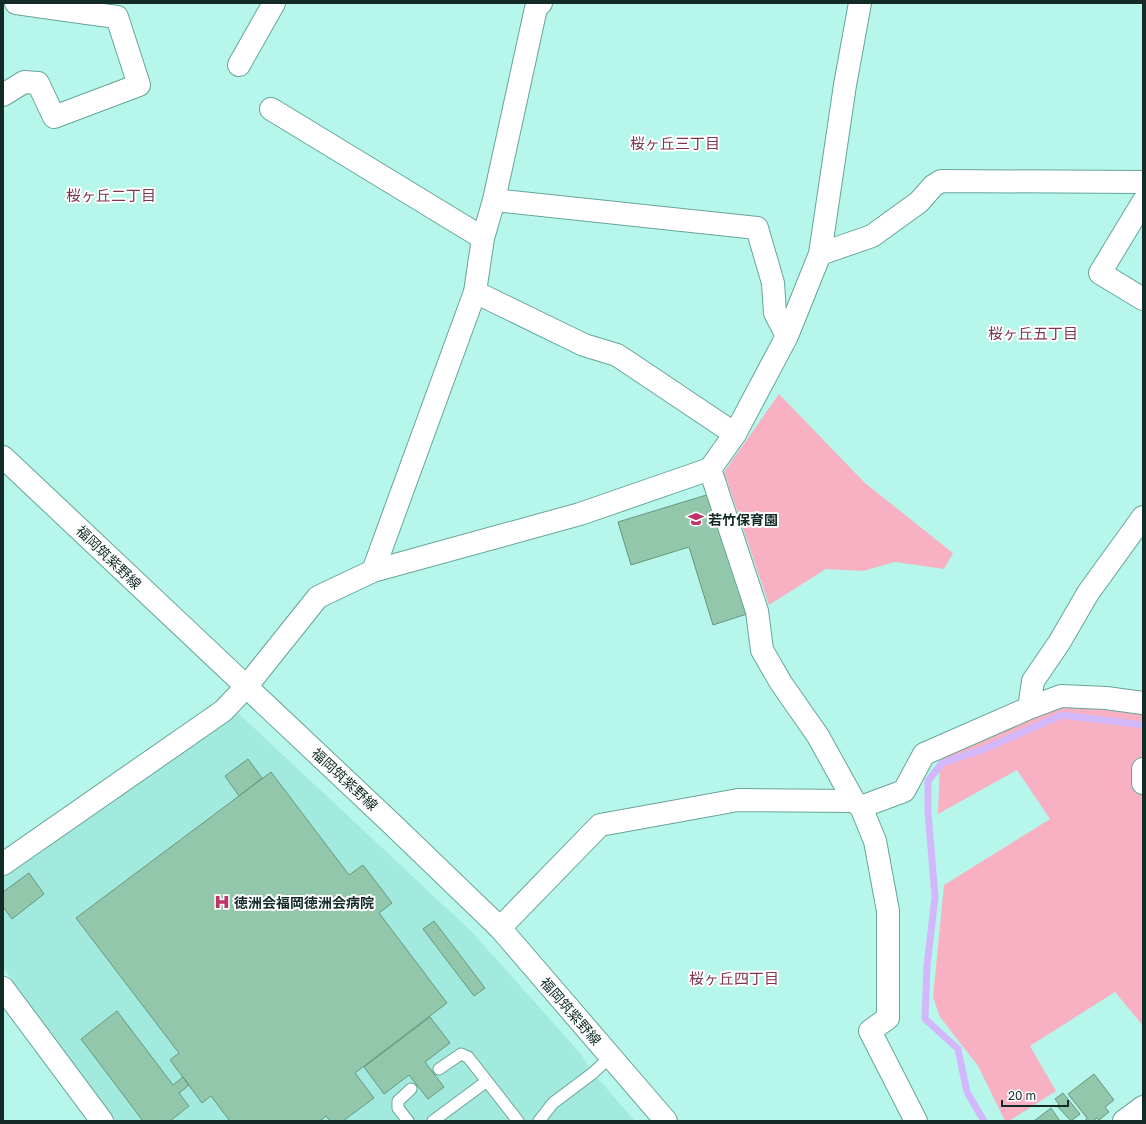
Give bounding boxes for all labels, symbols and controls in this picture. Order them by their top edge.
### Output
district label: 桜ヶ丘三丁目 [630,134,720,152]
district label: 桜ヶ丘二丁目 [66,186,156,204]
district label: 桜ヶ丘五丁目 [988,324,1078,342]
school or university icon: 若竹保育園 [687,510,705,528]
place label: 若竹保育園 [708,511,778,528]
street label: 福岡筑紫野線 [73,522,145,592]
street label: 福岡筑紫野線 [308,744,382,814]
hospital icon: 徳洲会福岡徳洲会病院 [213,893,231,911]
place label: 徳洲会福岡徳洲会病院 [234,894,374,911]
district label: 桜ヶ丘四丁目 [689,969,779,987]
street label: 福岡筑紫野線 [537,974,605,1048]
scale bar [1002,1082,1068,1108]
text: 20 m [1008,1088,1036,1103]

